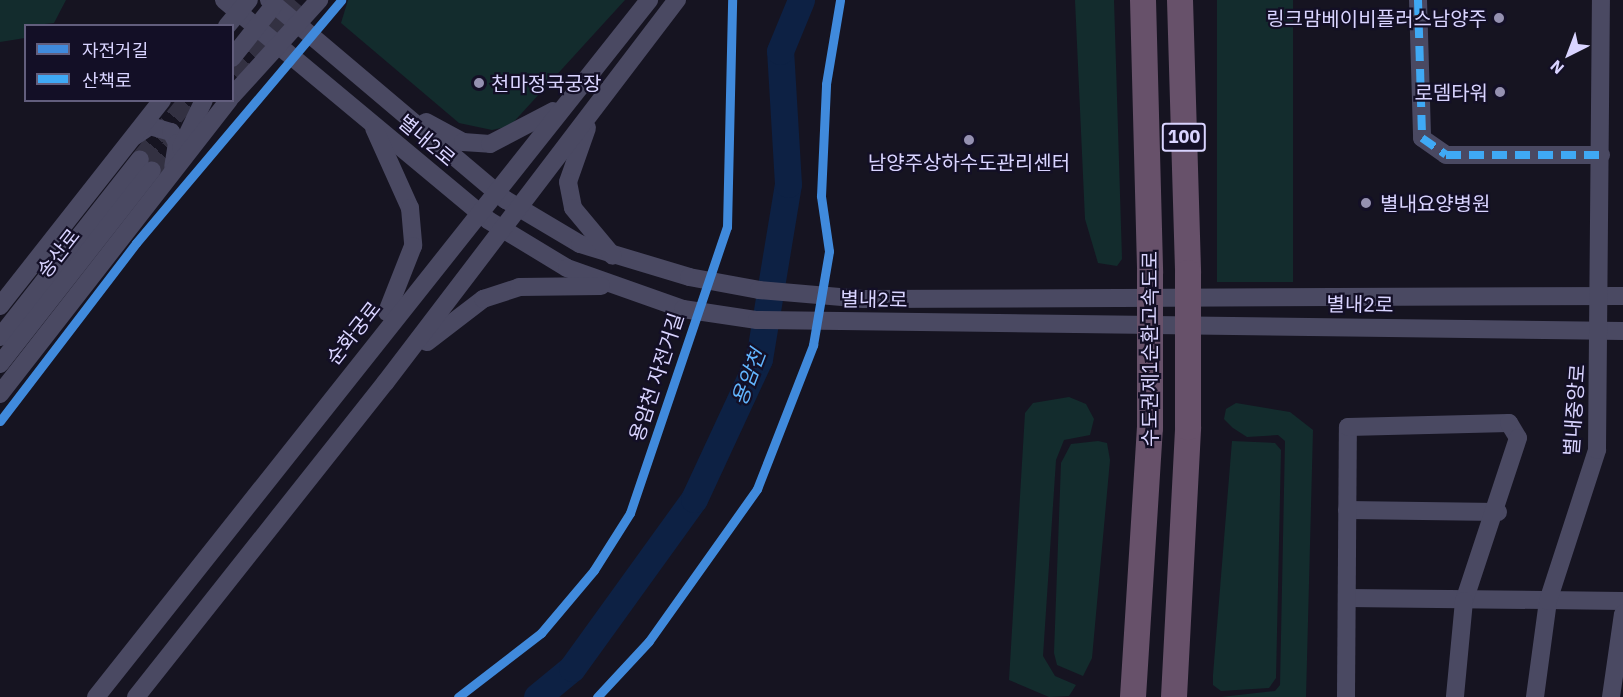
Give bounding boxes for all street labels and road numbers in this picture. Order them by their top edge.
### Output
street label: 별내2로 [394,109,460,171]
road number: 100 [1162,122,1206,152]
street label: 송산로 [32,224,84,282]
street label: 수도권제1순환고속도로 [1137,251,1161,447]
street label: 별내2로 [840,286,908,312]
street label: 별내2로 [1326,291,1394,317]
street label: 순화궁로 [321,297,385,369]
street label: 용암천 자전거길 [624,310,688,444]
street label: 별내중앙로 [1559,363,1589,457]

